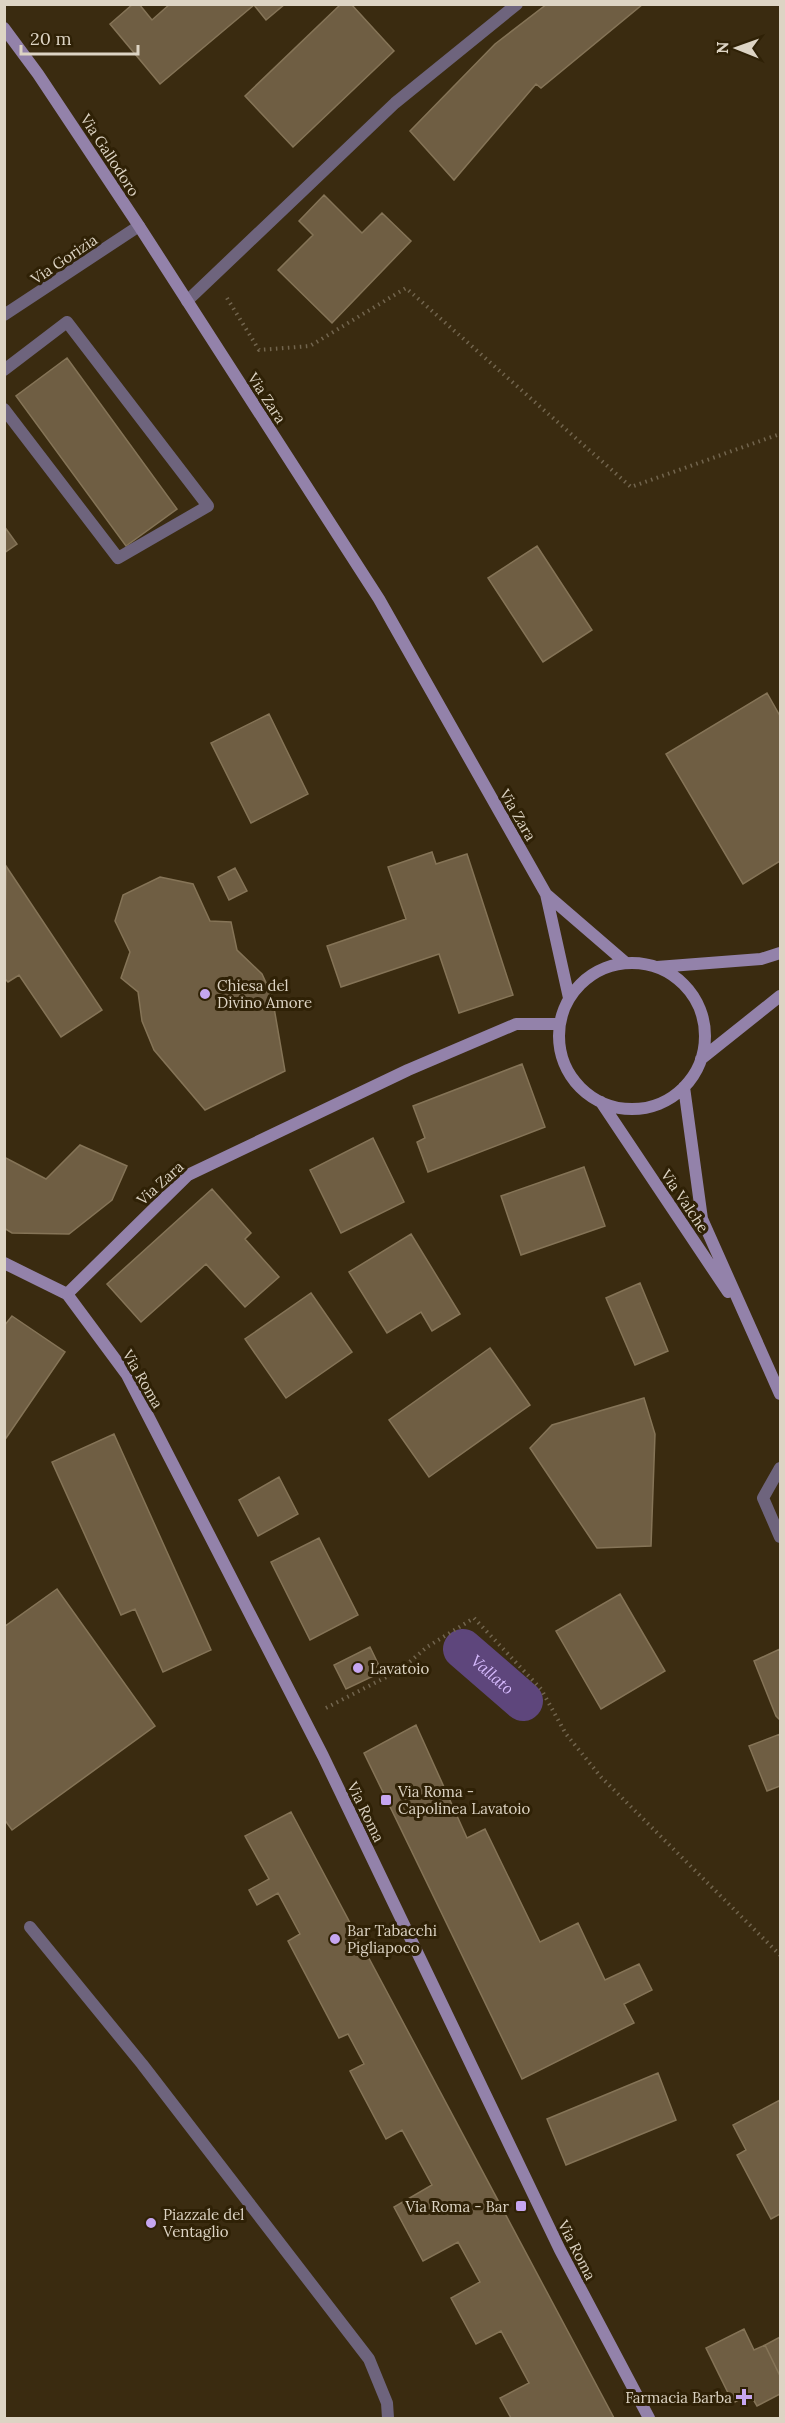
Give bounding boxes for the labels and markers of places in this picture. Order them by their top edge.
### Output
place label: Chiesa del Divino Amore [217,976,312,1012]
marker: Chiesa del Divino Amore [198,987,212,1001]
place label: Lavatoio [370,1659,429,1678]
marker: Lavatoio [351,1661,365,1675]
place label: Via Roma - Capolinea Lavatoio [397,1782,531,1818]
marker: Via Roma - Capolinea Lavatoio [379,1793,393,1807]
place label: Bar Tabacchi Pigliapoco [347,1921,437,1957]
marker: Bar Tabacchi Pigliapoco [328,1932,342,1946]
place label: Via Roma - Bar [404,2197,509,2216]
marker: Via Roma - Bar [514,2199,528,2213]
place label: Piazzale del Ventaglio [162,2205,244,2241]
marker: Piazzale del Ventaglio [144,2216,158,2230]
place label: Farmacia Barba [625,2388,732,2407]
marker: Farmacia Barba [737,2390,751,2404]

